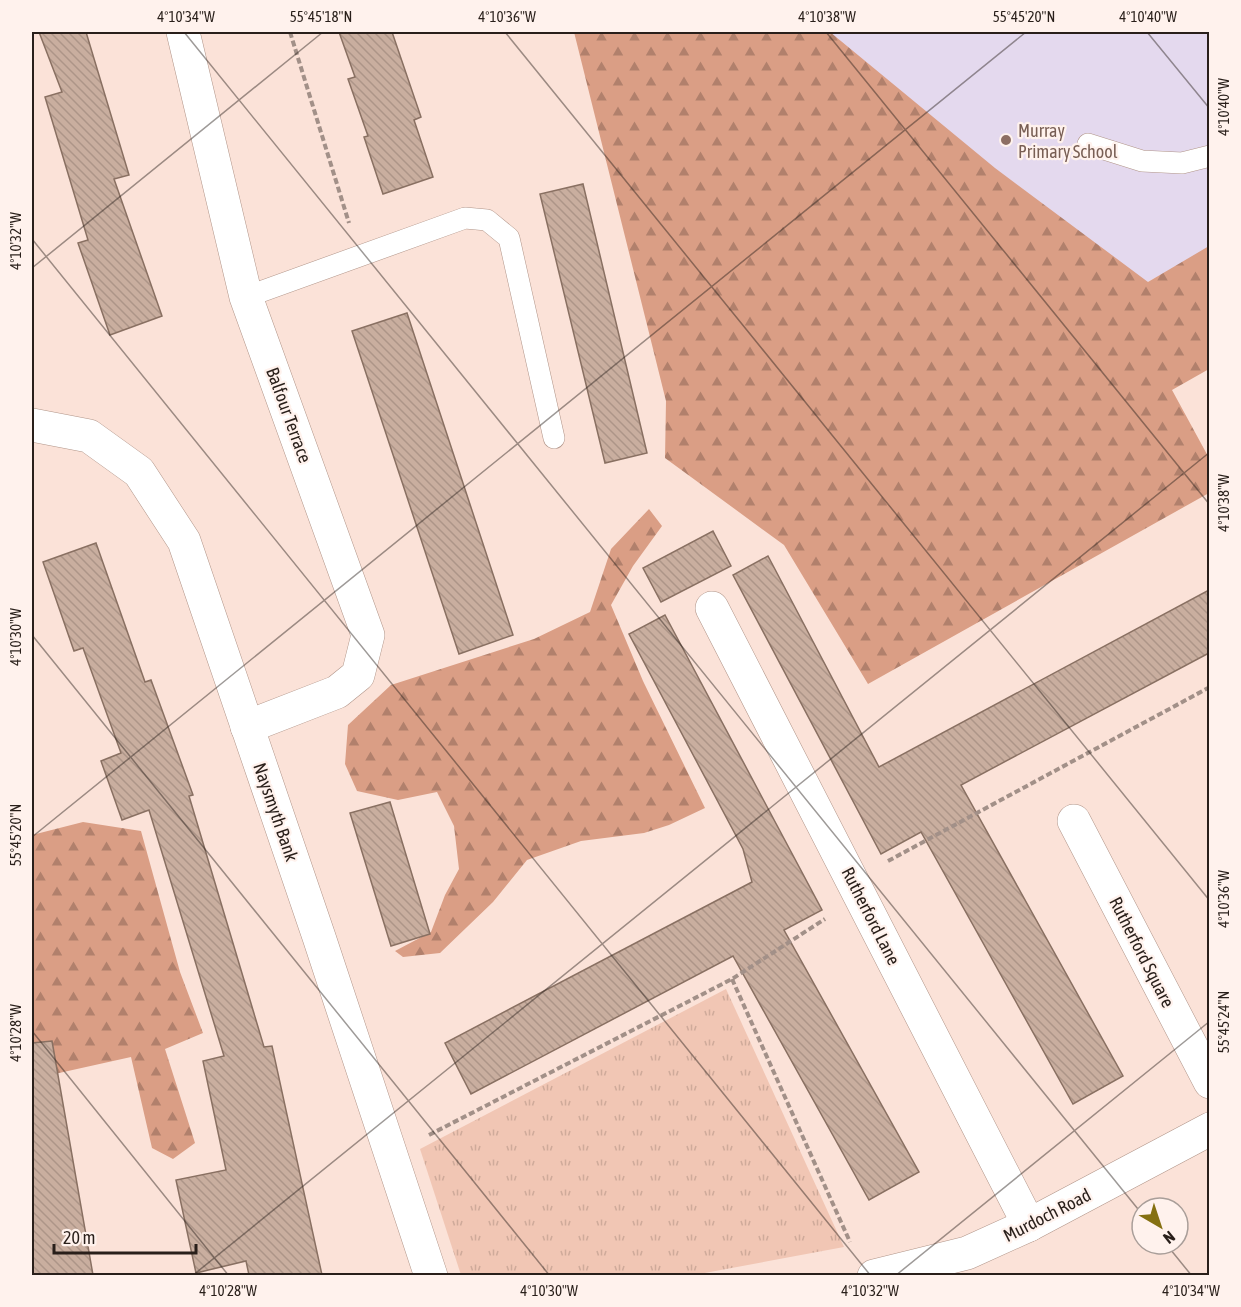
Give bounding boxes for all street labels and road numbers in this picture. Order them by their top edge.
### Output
street label: Balfour Terrace [262,364,316,466]
street label: Naysmyth Bank [249,760,303,864]
street label: Rutherford Lane [837,864,905,968]
street label: Rutherford Square [1105,893,1179,1011]
street label: Murdoch Road [1000,1184,1094,1246]

